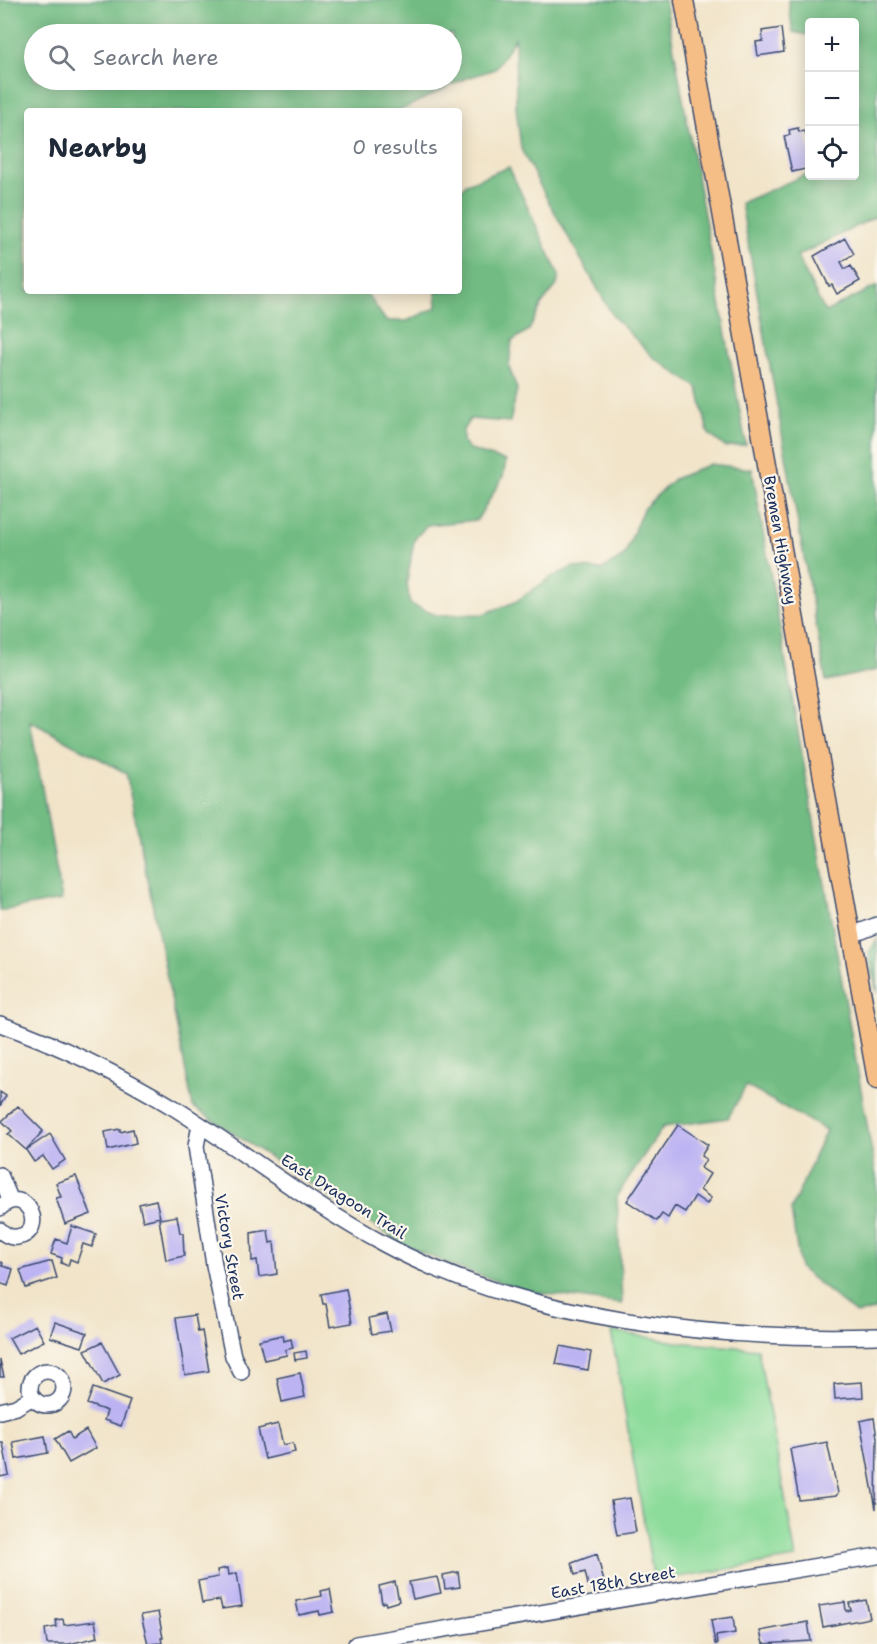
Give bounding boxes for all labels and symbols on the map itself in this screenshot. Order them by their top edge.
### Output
street label: Bremen Highway [759,474,802,606]
street label: East Dragoon Trail [277,1149,411,1244]
street label: Victory Street [210,1192,249,1302]
street label: East 18th Street [549,1561,677,1604]

